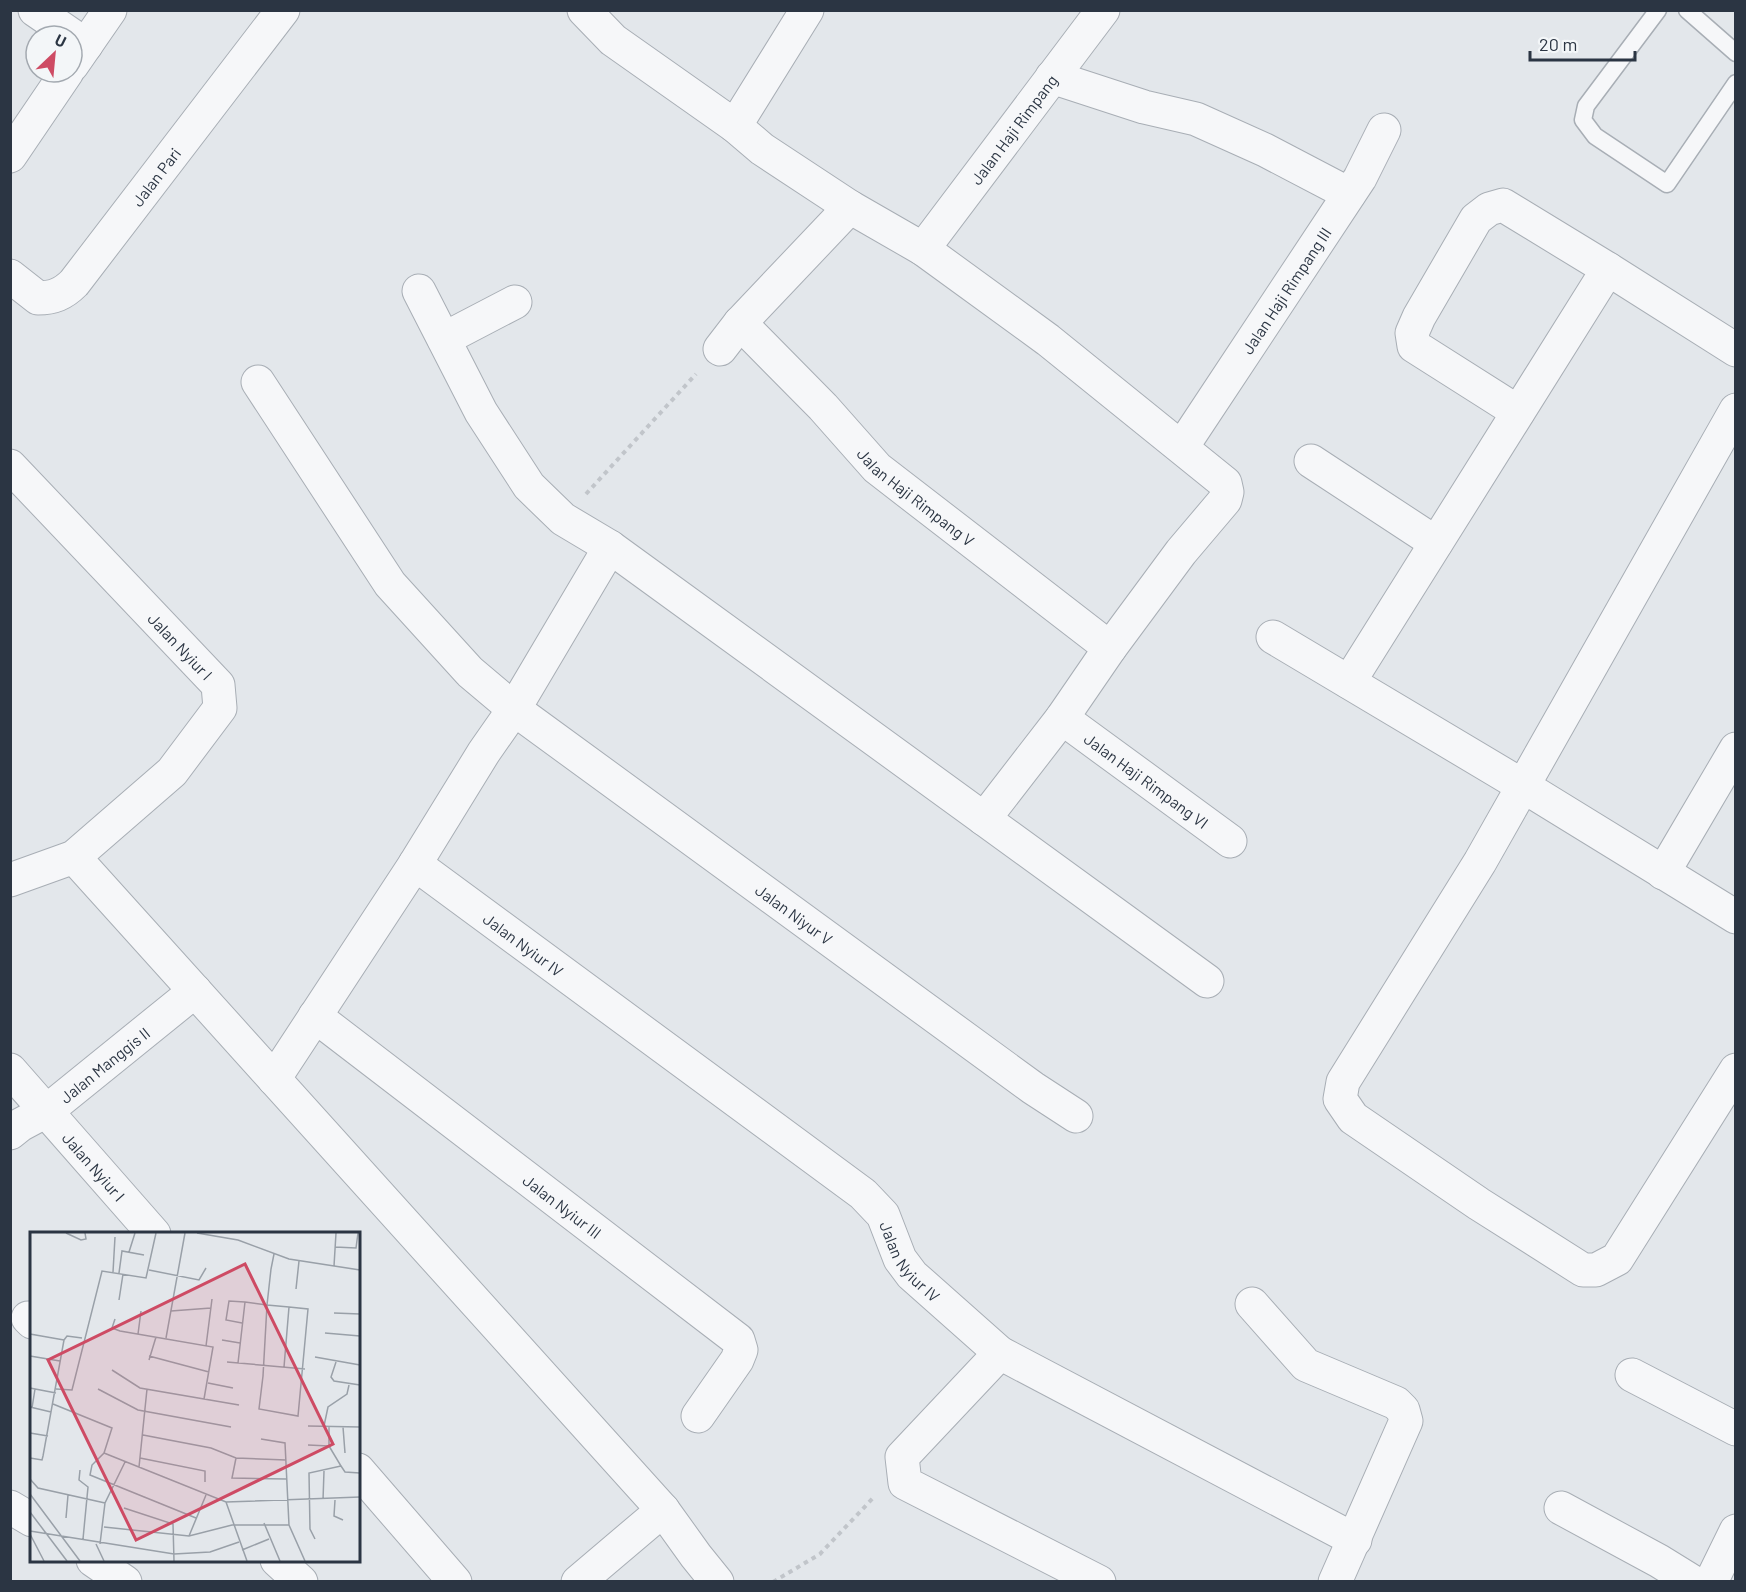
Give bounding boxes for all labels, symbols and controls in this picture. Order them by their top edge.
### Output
north arrow [24,24,84,84]
scale bar [1530,24,1635,62]
text: U [52,29,69,51]
text: 20 m [1539,33,1577,55]
street label: Jalan Haji Rimpang [966,71,1061,188]
street label: Jalan Pari [127,143,184,209]
street label: Jalan Haji Rimpang III [1237,223,1335,357]
street label: Jalan Haji Rimpang V [854,444,979,549]
street label: Jalan Nyiur I [145,608,217,683]
street label: Jalan Haji Rimpang VI [1081,728,1213,832]
street label: Jalan Niyur V [752,879,837,948]
street label: Jalan Nyiur IV [480,908,567,980]
street label: Jalan Manggis II [56,1022,153,1106]
street label: Jalan Nyiur I [59,1128,130,1204]
street label: Jalan Nyiur III [520,1170,606,1242]
street label: Jalan Nyiur IV [877,1218,944,1305]
inset map [30,1232,360,1562]

